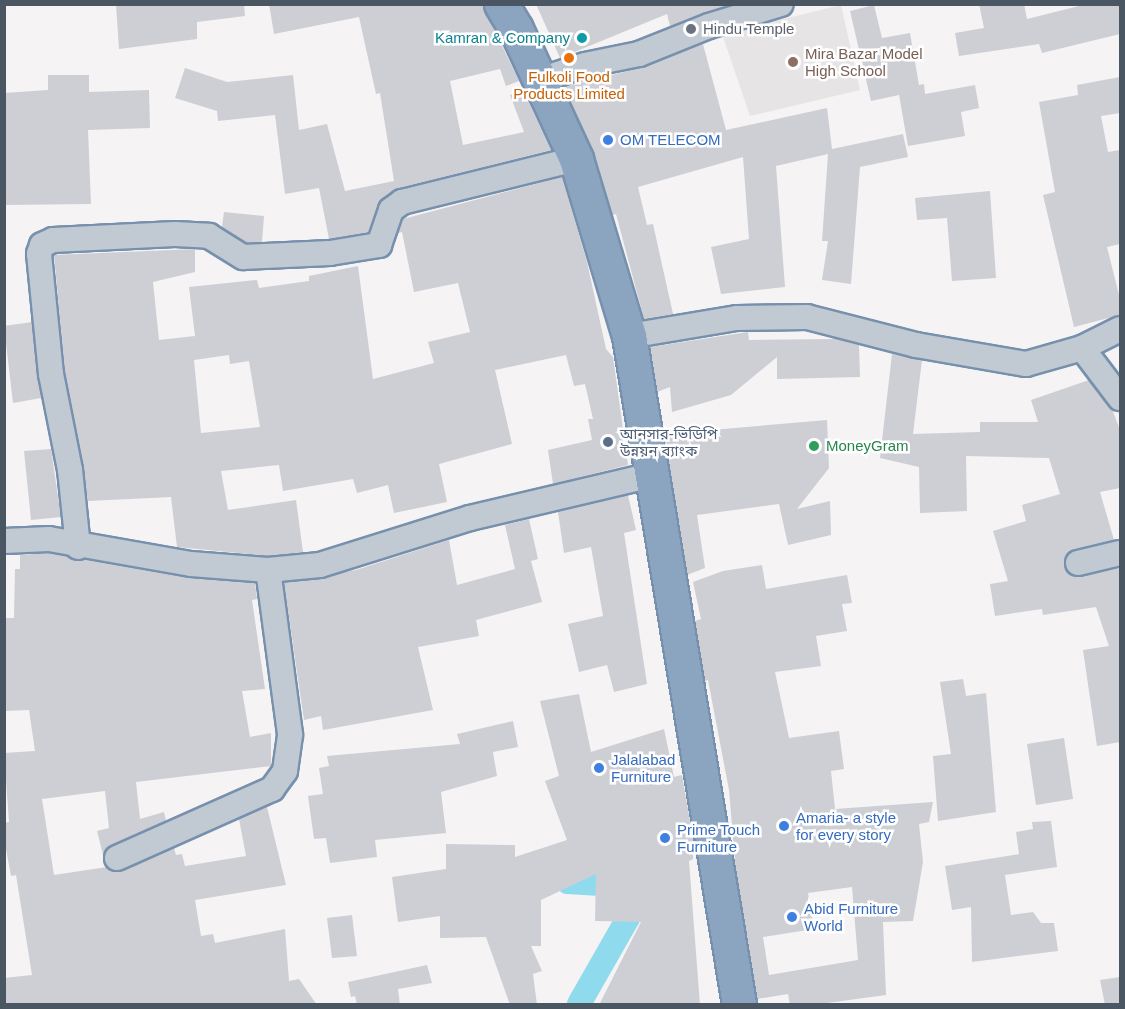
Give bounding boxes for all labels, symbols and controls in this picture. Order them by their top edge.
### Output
place label: Hindu Temple [703,20,795,38]
marker: Hindu Temple [684,22,698,36]
place label: Kamran & Company [435,29,570,47]
marker: Kamran & Company [575,31,589,45]
place label: Mira Bazar Model High School [805,44,923,79]
marker: Fulkoli Food Products Limited [562,51,576,65]
marker: Mira Bazar Model High School [786,55,800,69]
place label: Fulkoli Food Products Limited [513,67,625,102]
place label: OM TELECOM [620,131,721,149]
marker: OM TELECOM [601,133,615,147]
place label: আনসার-ভিডিপি উন্নয়ন ব্যাংক [620,424,718,459]
marker: আনসার-ভিডিপি উন্নয়ন ব্যাংক [601,435,615,449]
place label: MoneyGram [826,437,909,455]
marker: MoneyGram [807,439,821,453]
place label: Jalalabad Furniture [611,750,675,785]
marker: Jalalabad Furniture [592,761,606,775]
place label: Amaria- a style for every story [796,808,896,843]
marker: Amaria- a style for every story [777,819,791,833]
place label: Prime Touch Furniture [677,820,760,855]
marker: Prime Touch Furniture [658,831,672,845]
place label: Abid Furniture World [804,899,898,934]
marker: Abid Furniture World [785,910,799,924]

